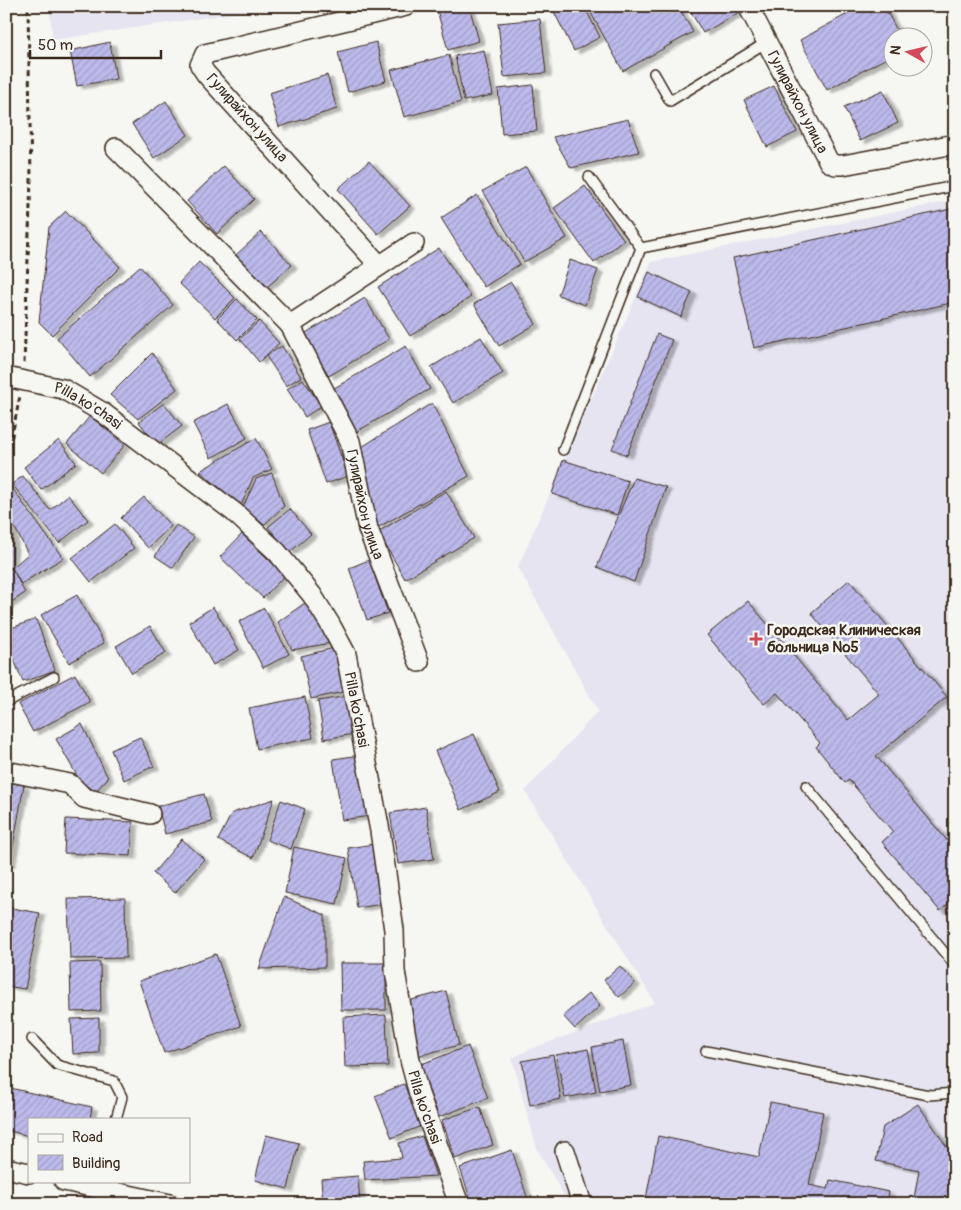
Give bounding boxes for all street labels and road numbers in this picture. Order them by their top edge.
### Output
street label: Гулирайхон улица [763,47,832,156]
street label: Гулирайхон улица [202,70,292,166]
street label: Pilla ko'chasi [53,378,126,434]
street label: Гулирайхон улица [342,448,388,562]
street label: Pilla ko'chasi [340,670,373,749]
street label: Pilla ko'chasi [404,1068,446,1147]

